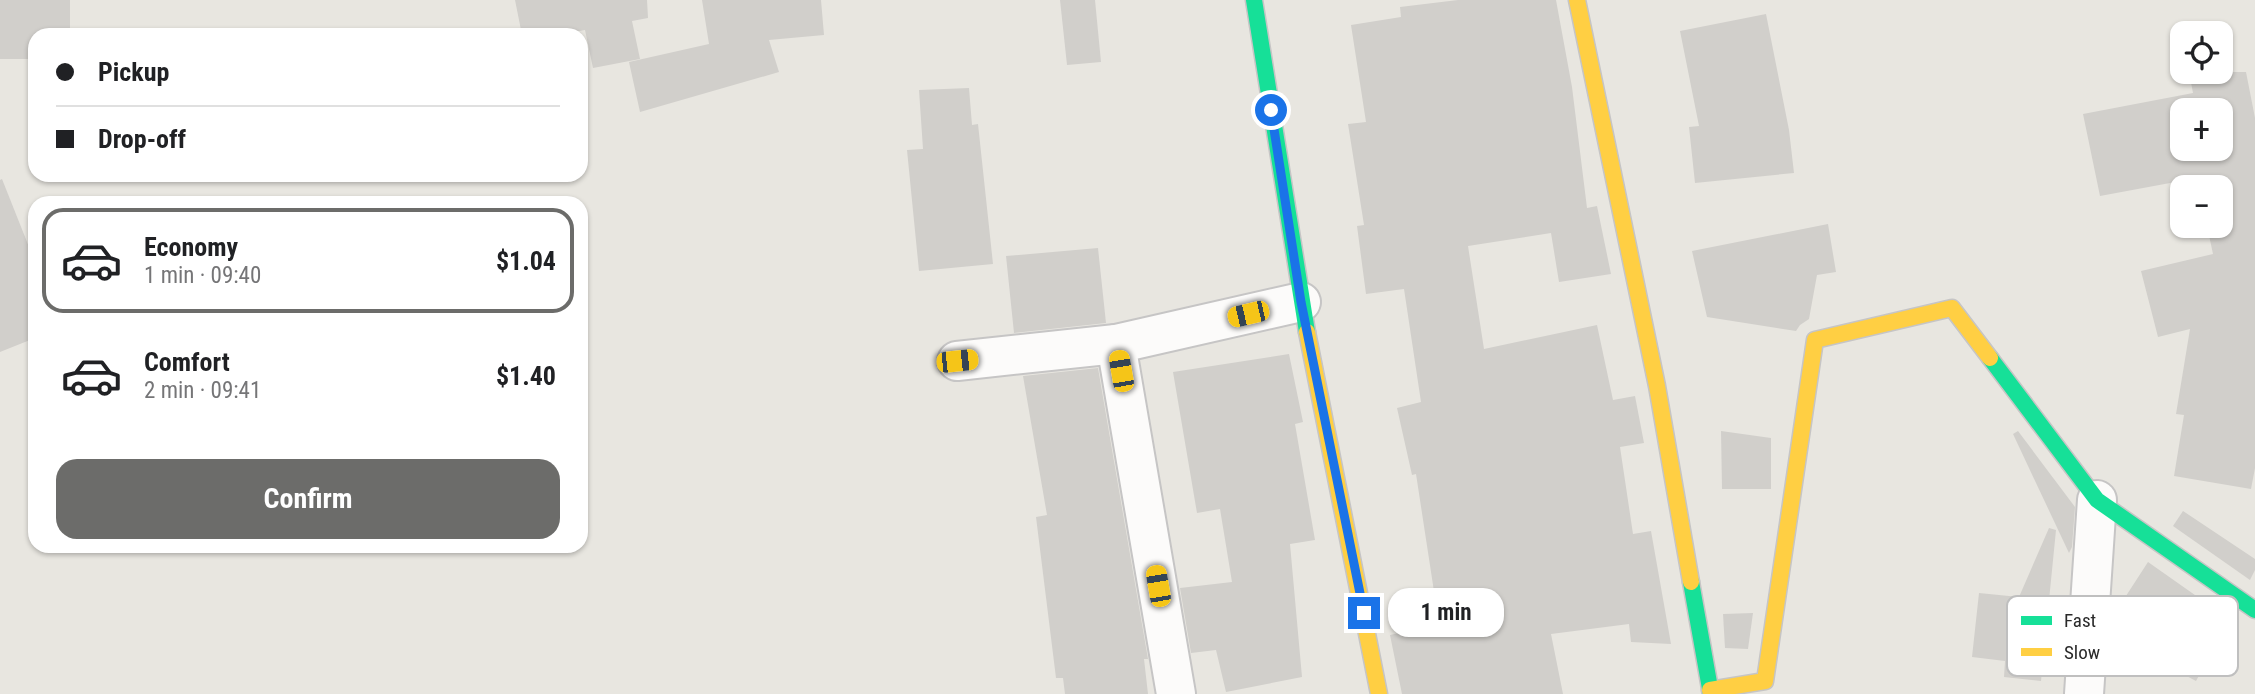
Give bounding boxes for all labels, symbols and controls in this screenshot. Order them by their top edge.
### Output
map controls [2170,21,2233,238]
button: locate [2170,21,2233,84]
text: Pickup [98,57,169,87]
route start [1255,94,1287,126]
button: + [2170,98,2233,161]
text: Drop-off [98,124,186,154]
button: − [2170,175,2233,238]
icon: car [60,229,123,292]
text: Economy [144,232,238,262]
text: $1.04 [496,246,556,276]
text: 1 min · 09:40 [144,262,261,289]
car [1226,299,1271,329]
icon: car [60,344,123,407]
text: Comfort [144,347,230,377]
car [936,348,979,374]
car [1108,348,1135,394]
text: $1.40 [496,361,556,391]
text: 2 min · 09:41 [144,377,261,404]
button: Confirm [56,459,560,539]
car [1145,563,1172,609]
callout: 1 min [1388,588,1504,638]
legend [2007,596,2238,676]
route end [1348,597,1380,629]
text: 1 min [1420,599,1472,626]
text: Fast [2064,609,2096,632]
text: Slow [2064,641,2100,664]

